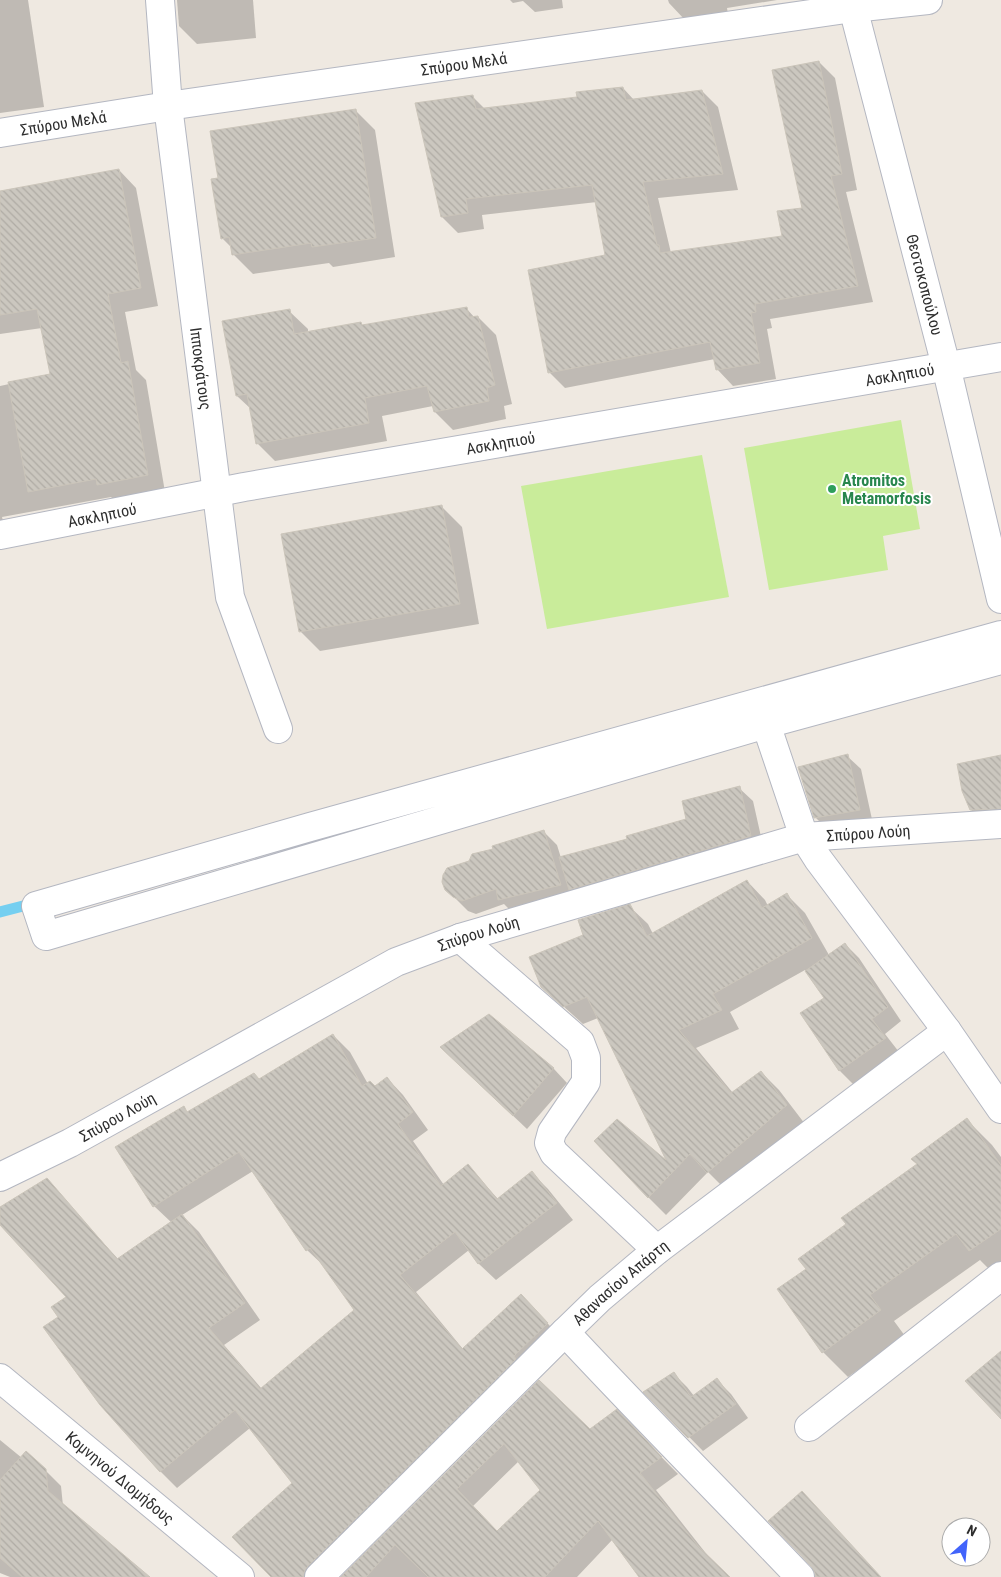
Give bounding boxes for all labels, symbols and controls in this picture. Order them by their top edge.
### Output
street label: Σπύρου Μελά [420,48,508,79]
street label: Σπύρου Μελά [19,107,108,139]
street label: Θεοτοκοπούλου [903,232,947,337]
street label: Ιπποκράτους [187,326,216,411]
street label: Ασκληπιού [864,359,936,390]
street label: Ασκληπιού [465,428,537,458]
place label: Atromitos Metamorfosis [842,471,931,508]
marker: Atromitos Metamorfosis [826,483,838,495]
street label: Ασκληπιού [66,499,138,531]
street label: Σπύρου Λούη [826,821,911,845]
street label: Σπύρου Λούη [435,912,521,955]
street label: Σπύρου Λούη [76,1088,159,1145]
street label: Αθανασίου Απάρτη [569,1235,672,1329]
street label: Κομνηνού Διομήδους [62,1427,178,1528]
north arrow [941,1517,991,1567]
text: N [964,1521,979,1539]

